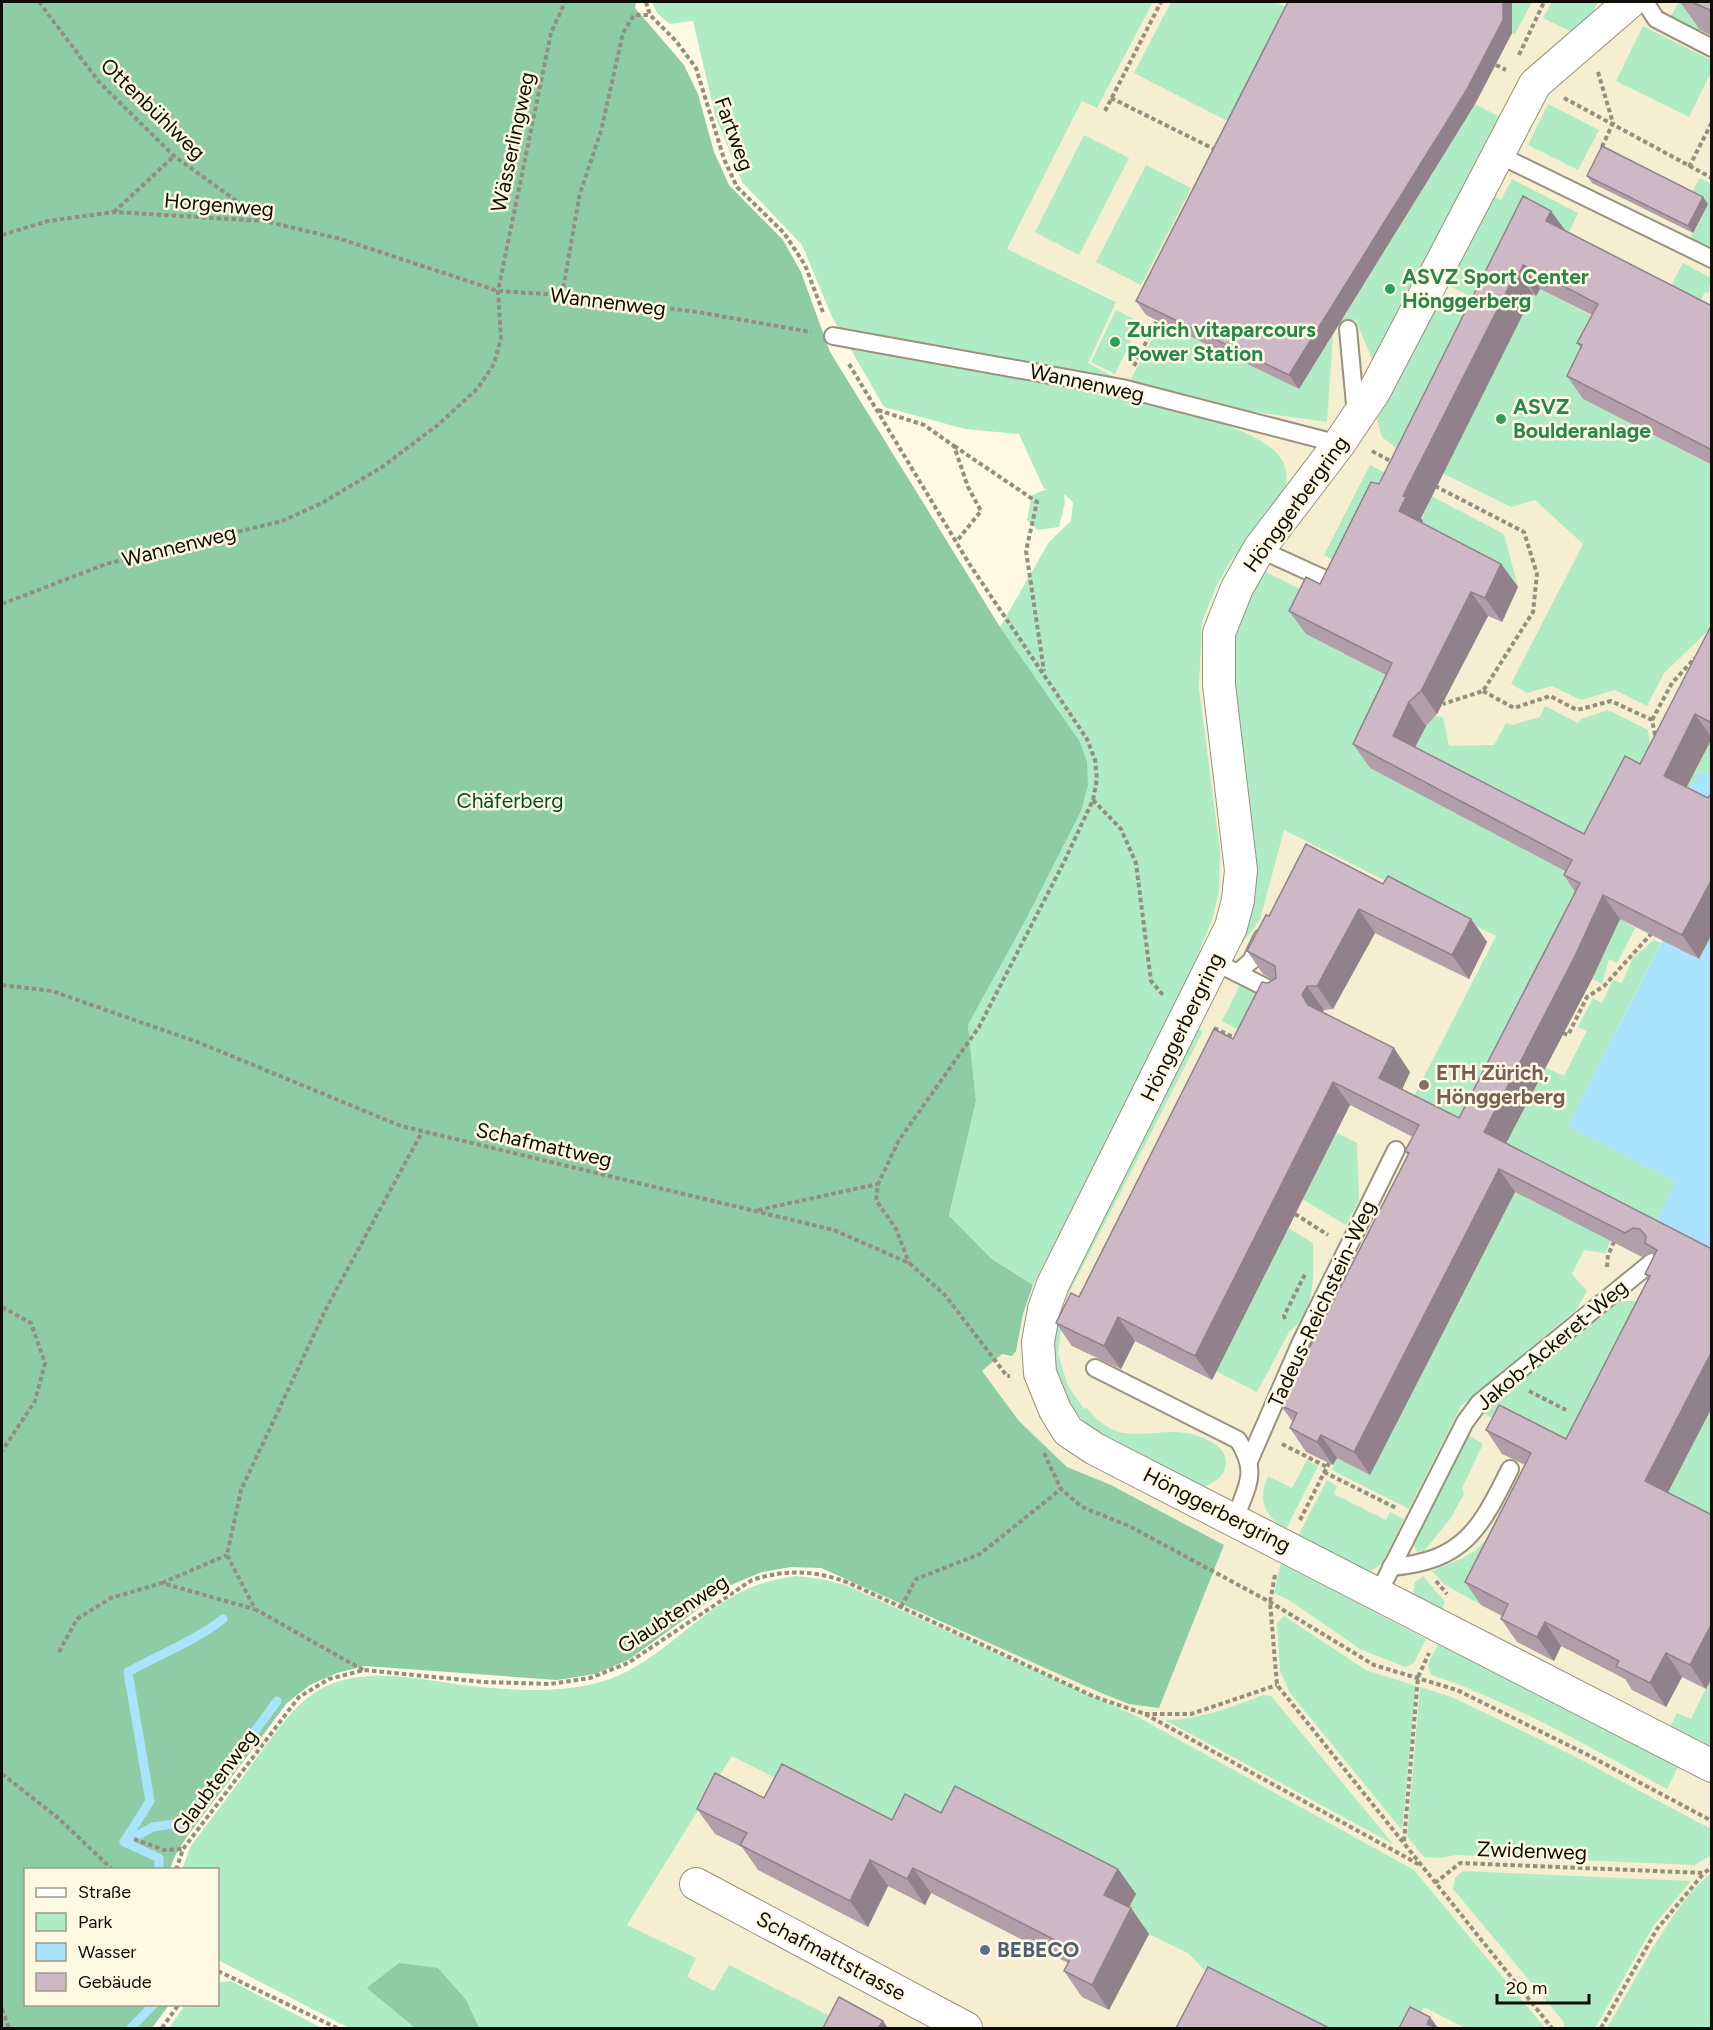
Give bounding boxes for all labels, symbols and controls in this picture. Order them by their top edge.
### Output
street label: Ottenbühlweg [96,53,211,165]
street label: Wässerlingweg [485,70,540,214]
street label: Fartweg [710,93,759,174]
street label: Horgenweg [163,187,275,222]
place label: ASVZ Sport Center Hönggerberg [1402,264,1589,313]
street label: Wannenweg [549,282,667,321]
marker: ASVZ Sport Center Hönggerberg [1383,282,1397,296]
place label: Zurich vitaparcours Power Station [1127,317,1316,366]
marker: Zurich vitaparcours Power Station [1108,335,1122,349]
street label: Wannenweg [1028,358,1147,407]
place label: ASVZ Boulderanlage [1513,394,1651,443]
marker: ASVZ Boulderanlage [1494,412,1508,426]
street label: Hönggerbergring [1238,431,1353,577]
street label: Wannenweg [119,519,238,572]
park label: Chäferberg [457,788,564,813]
street label: Hönggerbergring [1135,948,1228,1105]
place label: ETH Zürich, Hönggerberg [1436,1060,1565,1109]
marker: ETH Zürich, Hönggerberg [1417,1078,1431,1092]
street label: Schafmattweg [474,1117,615,1172]
street label: Tadeus-Reichstein-Weg [1263,1196,1380,1411]
street label: Jakob-Ackeret-Weg [1471,1274,1632,1415]
street label: Hönggerbergring [1139,1462,1295,1557]
street label: Glaubtenweg [613,1569,732,1658]
street label: Glaubtenweg [167,1724,263,1840]
street label: Zwidenweg [1477,1836,1587,1865]
legend [24,1868,219,2006]
text: Straße [78,1881,131,1903]
street label: Schafmattstrasse [752,1906,910,2005]
text: Park [78,1911,113,1933]
place label: BEBECO [997,1937,1079,1962]
text: Wasser [78,1941,136,1963]
marker: BEBECO [978,1943,992,1957]
scale bar [1497,1967,1588,2005]
text: Gebäude [78,1971,152,1993]
text: 20 m [1506,1977,1547,1999]

